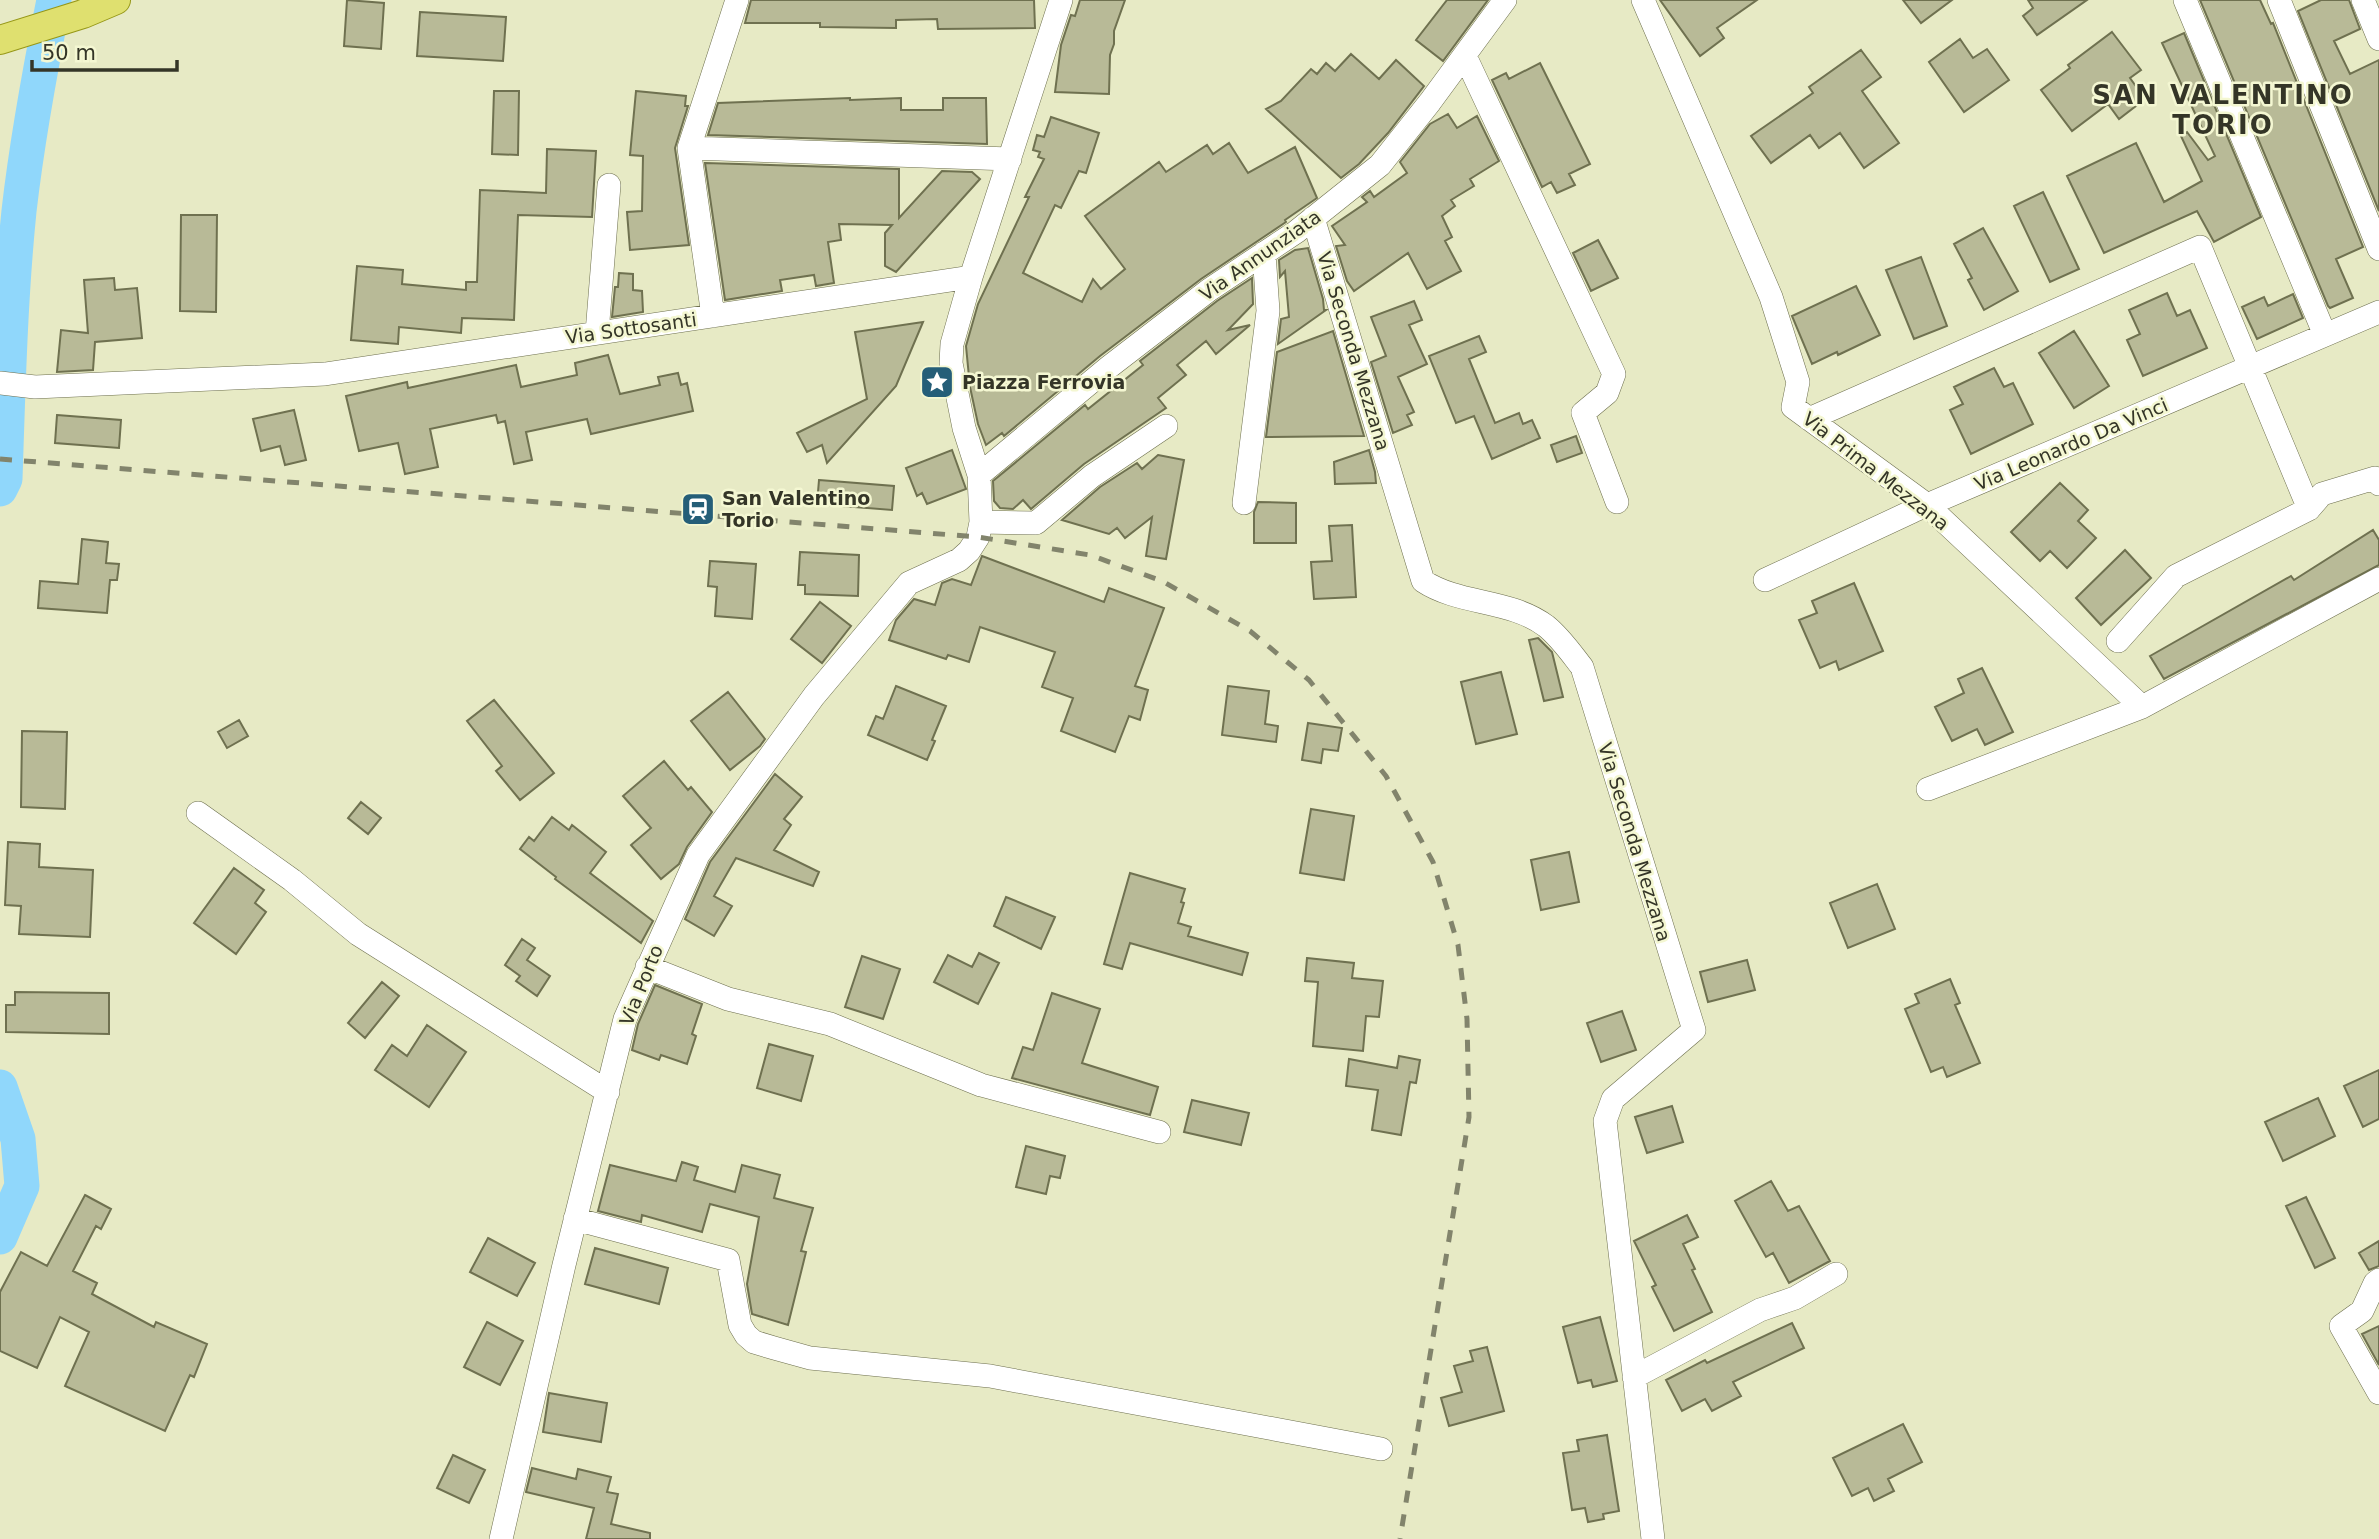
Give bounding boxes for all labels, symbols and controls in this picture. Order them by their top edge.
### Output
scale bar [32,28,177,72]
text: 50 m [42,41,96,65]
district label: SAN VALENTINO TORIO [2092,80,2354,140]
street label: Via Annunziata [1195,205,1325,305]
street label: Via Seconda Mezzana [1313,249,1395,453]
street label: Via Sottosanti [564,308,698,348]
place icon: Piazza Ferrovia [918,363,956,401]
place label: Piazza Ferrovia [962,371,1125,393]
street label: Via Leonardo Da Vinci [1971,393,2171,495]
street label: Via Prima Mezzana [1799,407,1953,535]
place label: San Valentino Torio [722,487,870,531]
station icon: San Valentino Torio [679,490,717,528]
street label: Via Seconda Mezzana [1594,740,1676,944]
street label: Via Porto [615,942,667,1028]

